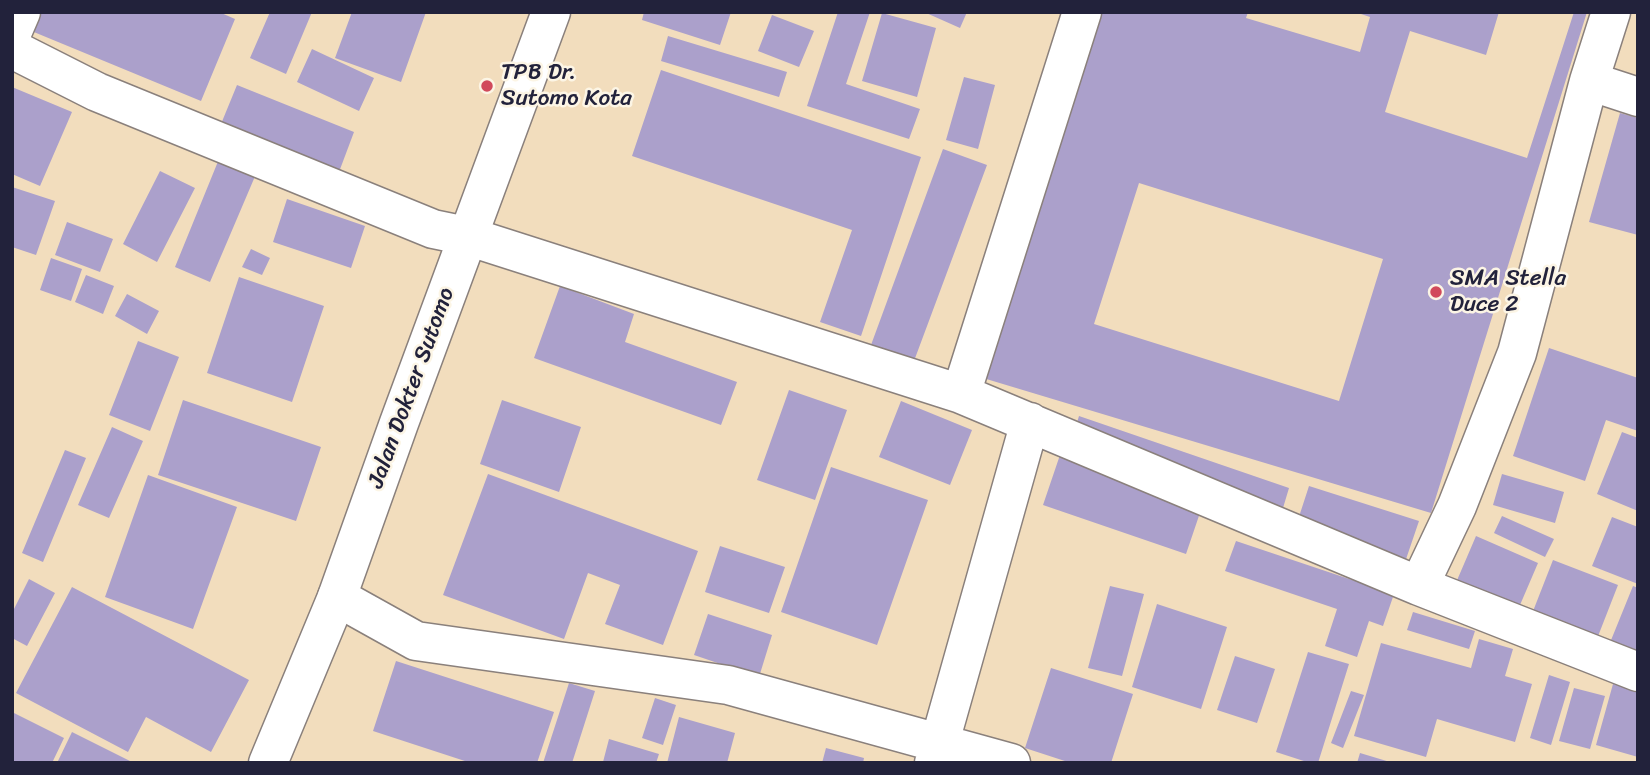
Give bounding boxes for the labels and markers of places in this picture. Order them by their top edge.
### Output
place label: TPB Dr. Sutomo Kota [501,59,632,113]
marker: TPB Dr. Sutomo Kota [479,78,495,94]
place label: SMA Stella Duce 2 [1450,265,1566,319]
marker: SMA Stella Duce 2 [1428,284,1444,300]

